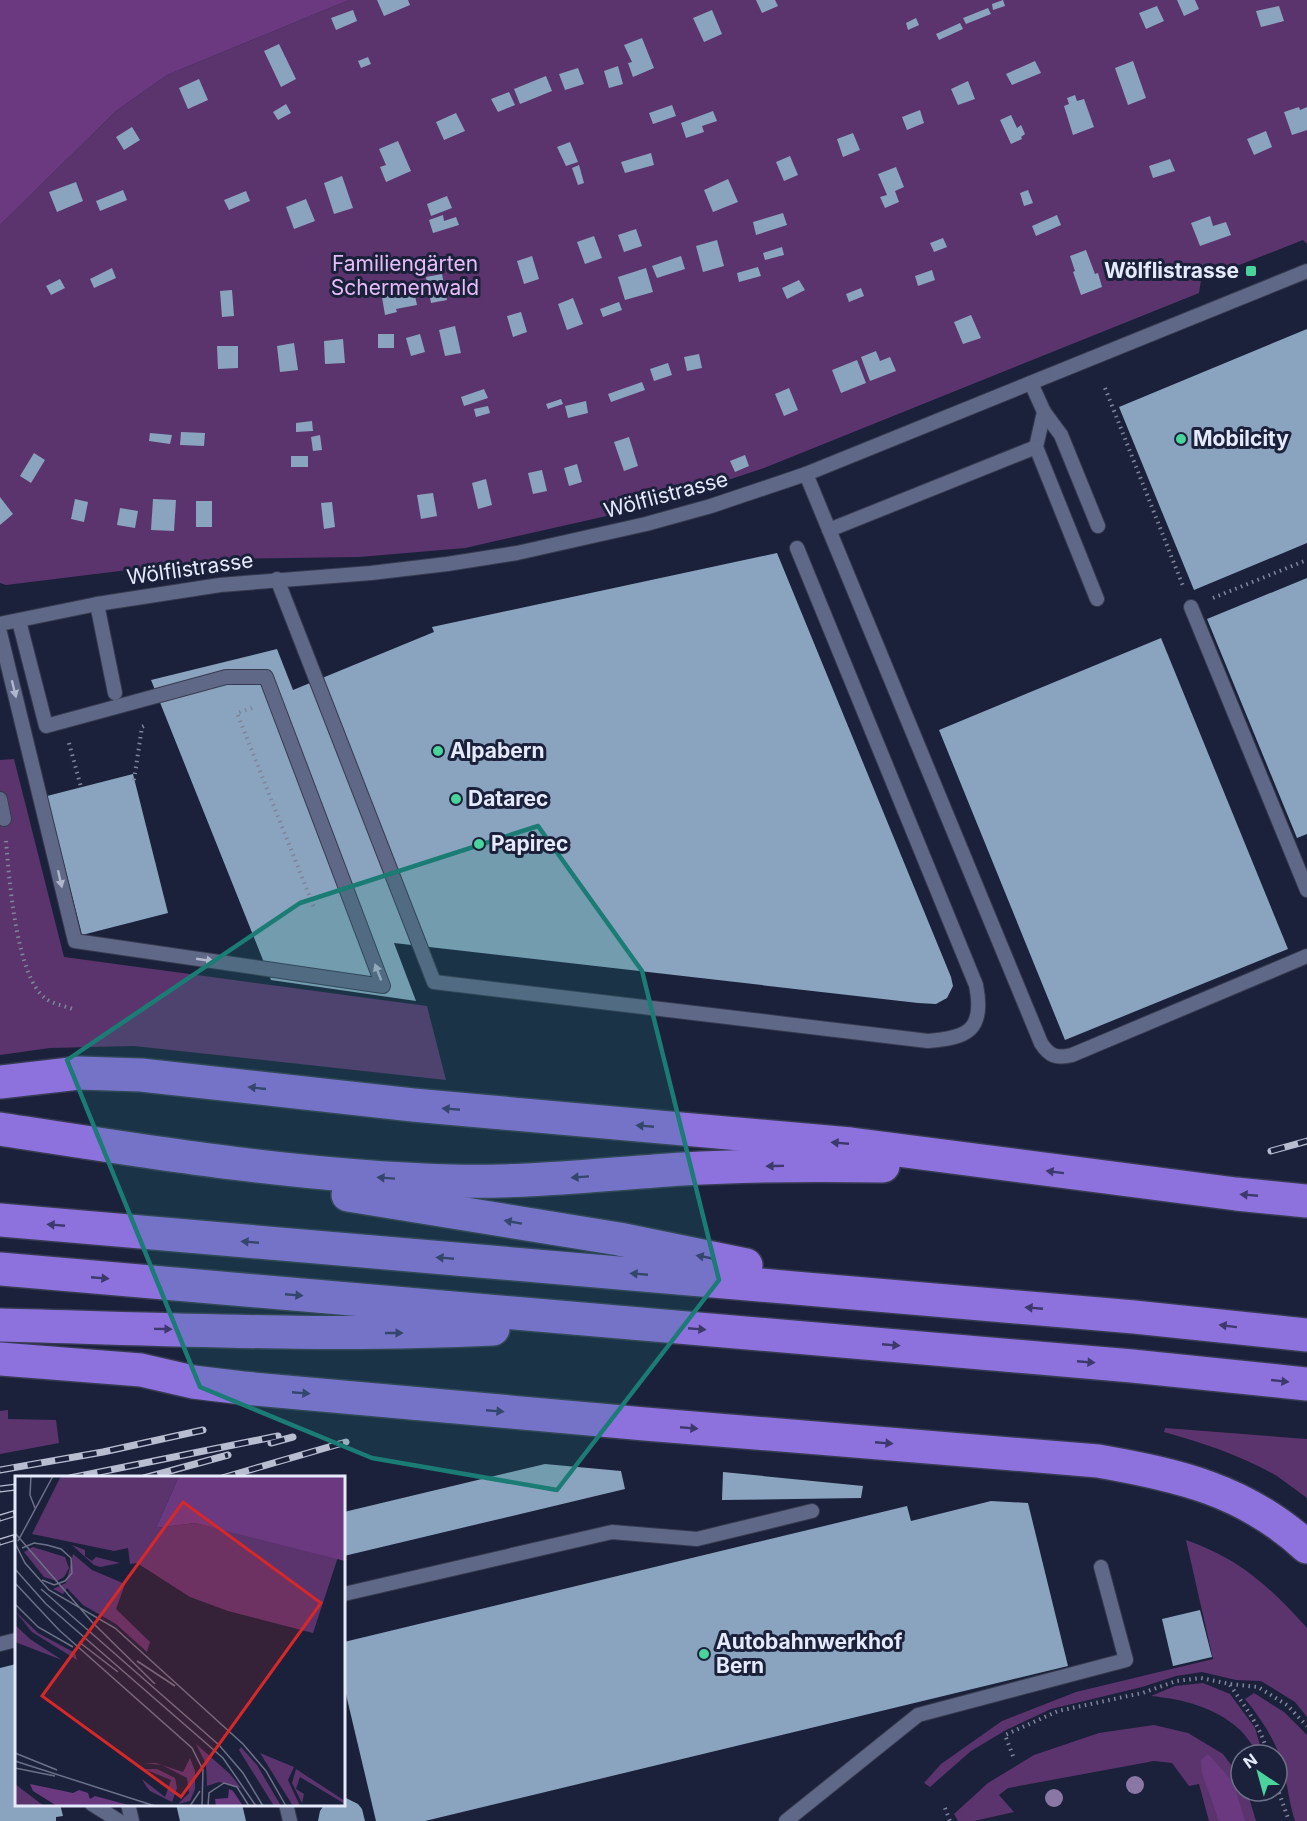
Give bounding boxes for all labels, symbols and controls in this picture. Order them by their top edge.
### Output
park label: Familiengärten Schermenwald [331,251,479,300]
place label: Wölflistrasse [1104,258,1239,283]
marker: Wölflistrasse [1244,264,1258,278]
place label: Mobilcity [1193,426,1289,451]
marker: Mobilcity [1174,432,1188,446]
street label: Wölflistrasse [601,466,731,523]
street label: Wölflistrasse [125,547,255,590]
one-way arrow [10,680,20,699]
place label: Alpabern [450,738,545,763]
marker: Alpabern [431,744,445,758]
place label: Datarec [468,786,548,811]
marker: Datarec [449,792,463,806]
place label: Papirec [491,831,568,856]
marker: Papirec [472,837,486,851]
one-way arrow [56,870,66,888]
one-way arrow [196,955,215,964]
one-way arrow [373,963,382,981]
one-way arrow [248,1083,267,1093]
one-way arrow [442,1104,461,1114]
one-way arrow [636,1121,655,1131]
one-way arrow [830,1138,849,1147]
one-way arrow [766,1161,785,1171]
one-way arrow [1046,1167,1065,1176]
one-way arrow [571,1172,590,1181]
one-way arrow [376,1173,395,1182]
one-way arrow [1239,1191,1258,1200]
one-way arrow [504,1217,523,1226]
one-way arrow [47,1220,66,1230]
one-way arrow [241,1237,260,1247]
one-way arrow [695,1252,714,1261]
one-way arrow [435,1253,454,1263]
one-way arrow [629,1269,648,1279]
one-way arrow [91,1273,110,1283]
one-way arrow [285,1290,304,1299]
one-way arrow [1024,1303,1043,1313]
one-way arrow [1218,1321,1237,1331]
one-way arrow [154,1324,173,1334]
one-way arrow [688,1324,707,1333]
one-way arrow [384,1328,403,1338]
one-way arrow [882,1340,901,1350]
one-way arrow [1076,1357,1095,1367]
one-way arrow [1270,1376,1289,1386]
one-way arrow [292,1388,311,1398]
one-way arrow [486,1406,505,1416]
one-way arrow [680,1423,699,1432]
one-way arrow [874,1438,893,1448]
inset map [15,1476,345,1806]
place label: Autobahnwerkhof Bern [716,1629,903,1678]
marker: Autobahnwerkhof Bern [697,1647,711,1661]
north arrow [1229,1743,1289,1803]
text: N [1239,1749,1261,1773]

